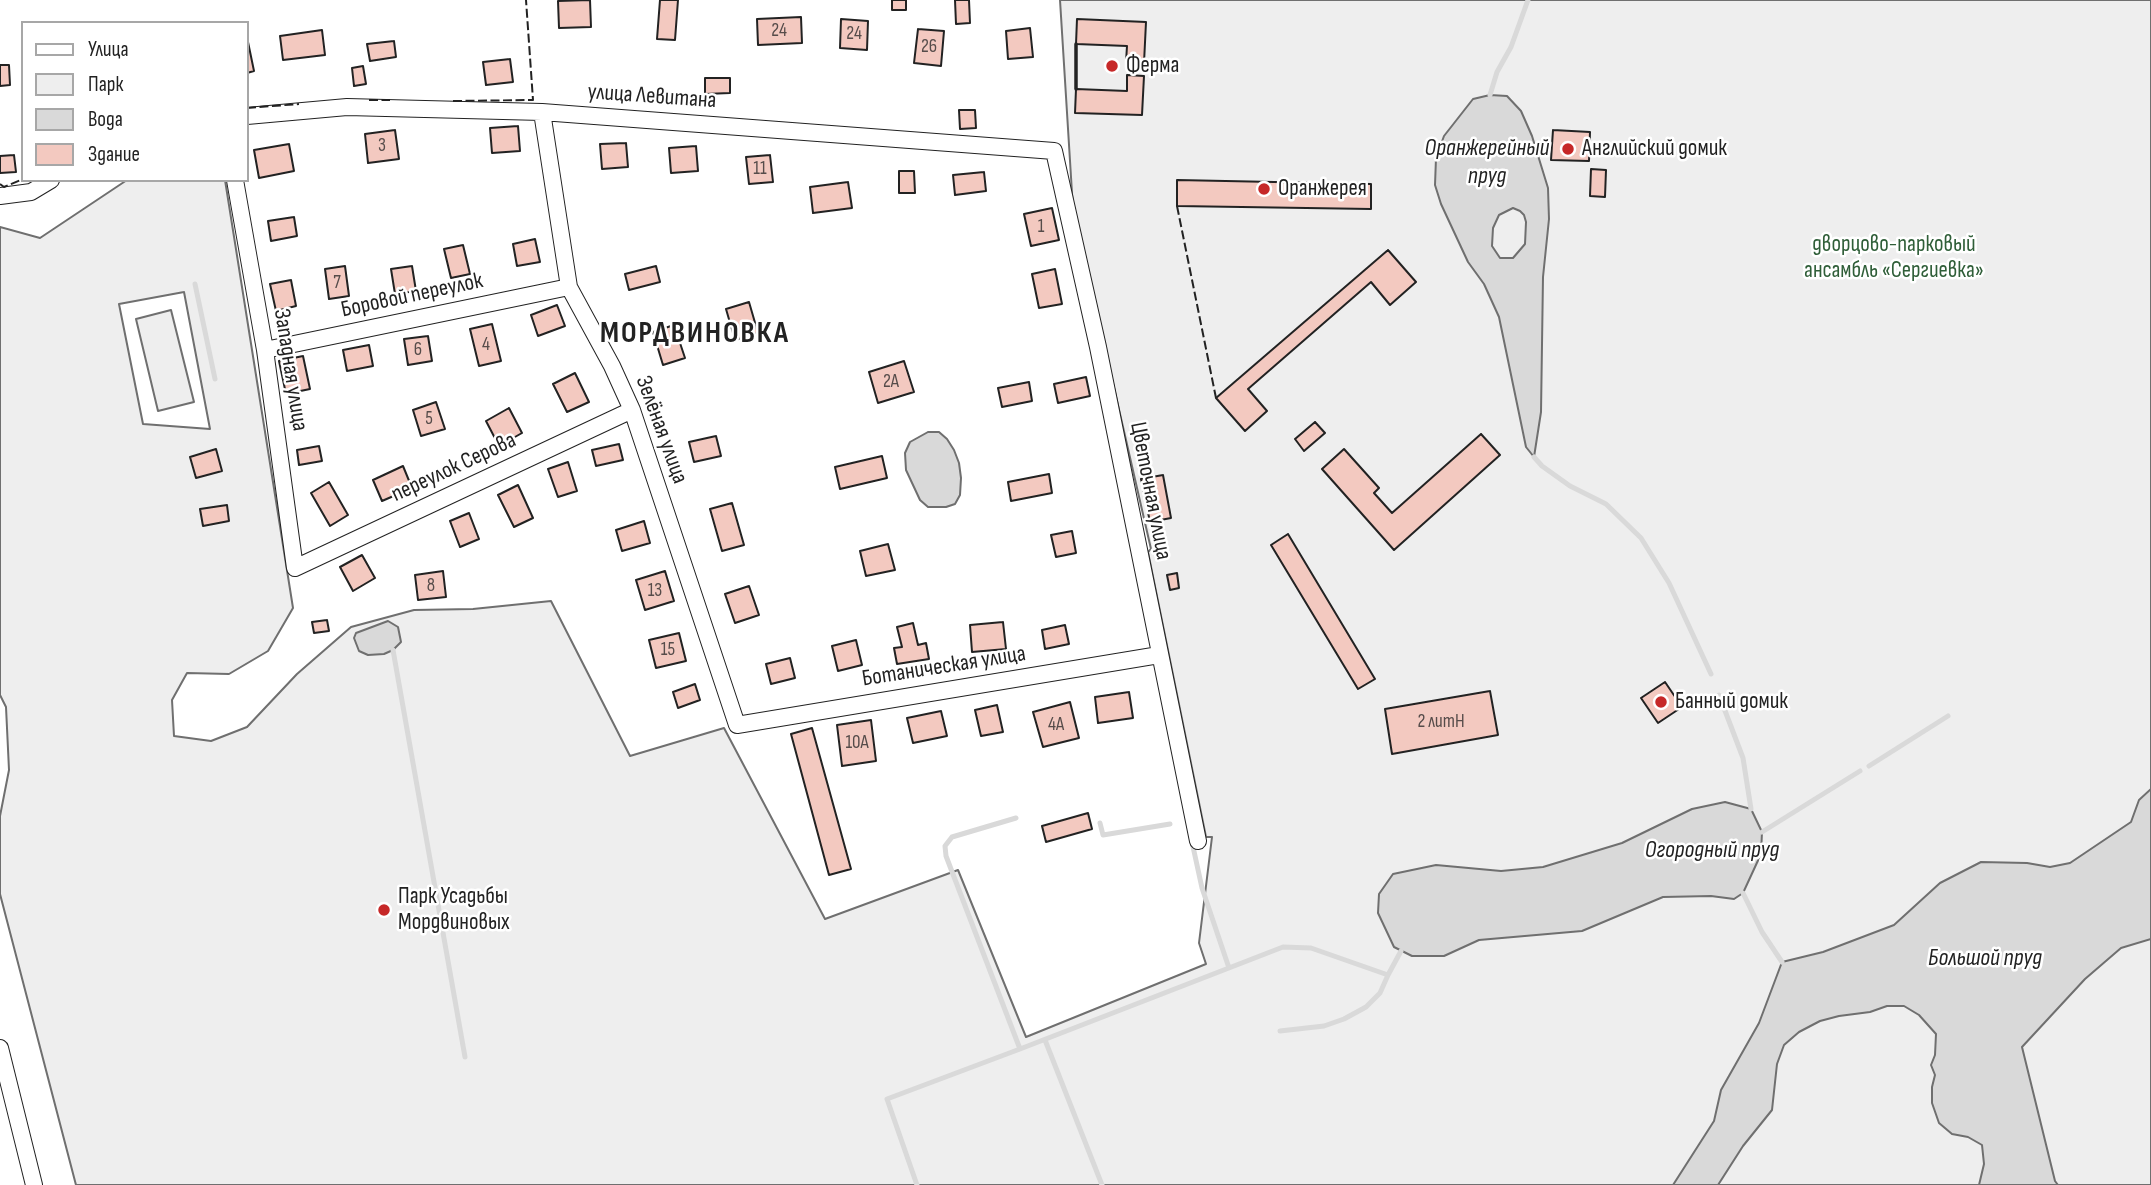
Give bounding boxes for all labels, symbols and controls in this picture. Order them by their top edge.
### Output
house number: 24 [771,20,787,42]
legend [21,21,248,182]
house number: 24 [846,23,862,45]
house number: 26 [921,36,937,58]
text: Улица [88,37,129,62]
place label: Ферма [1126,52,1179,80]
marker: Ферма [1104,58,1120,74]
text: Парк [88,72,123,97]
street label: улица Левитана [587,79,717,115]
text: Вода [88,107,123,132]
house number: 3 [378,135,386,157]
water label: Оранжерейный пруд [1425,135,1549,191]
place label: Английский домик [1582,135,1727,163]
marker: Английский домик [1560,141,1576,157]
text: Здание [88,142,140,167]
house number: 11 [753,158,767,180]
place label: Оранжерея [1278,175,1367,203]
marker: Оранжерея [1256,181,1272,197]
house number: 1 [1038,216,1044,238]
park label: дворцово-парковый ансамбль «Сергиевка» [1804,231,1984,285]
street label: Боровой переулок [339,268,485,324]
house number: 7 [333,272,341,294]
street label: Западная улица [267,307,313,433]
district label: МОРДВИНОВКА [601,316,789,352]
house number: 4 [482,334,490,356]
house number: 6 [414,339,422,361]
house number: 2А [883,371,899,393]
street label: Зелёная улица [629,372,693,488]
house number: 5 [425,408,433,430]
street label: Цветочная улица [1123,420,1177,562]
street label: переулок Серова [387,427,521,509]
house number: 8 [427,575,435,597]
house number: 13 [648,580,662,602]
house number: 15 [661,639,675,661]
street label: Ботаническая улица [860,640,1028,694]
place label: Банный домик [1675,688,1788,716]
marker: Банный домик [1653,694,1669,710]
house number: 2 литН [1417,711,1465,733]
house number: 4А [1048,714,1064,736]
house number: 10А [845,732,869,754]
water label: Огородный пруд [1645,837,1779,865]
place label: Парк Усадьбы Мордвиновых [398,883,510,937]
marker: Парк Усадьбы Мордвиновых [376,902,392,918]
water label: Большой пруд [1928,945,2042,973]

